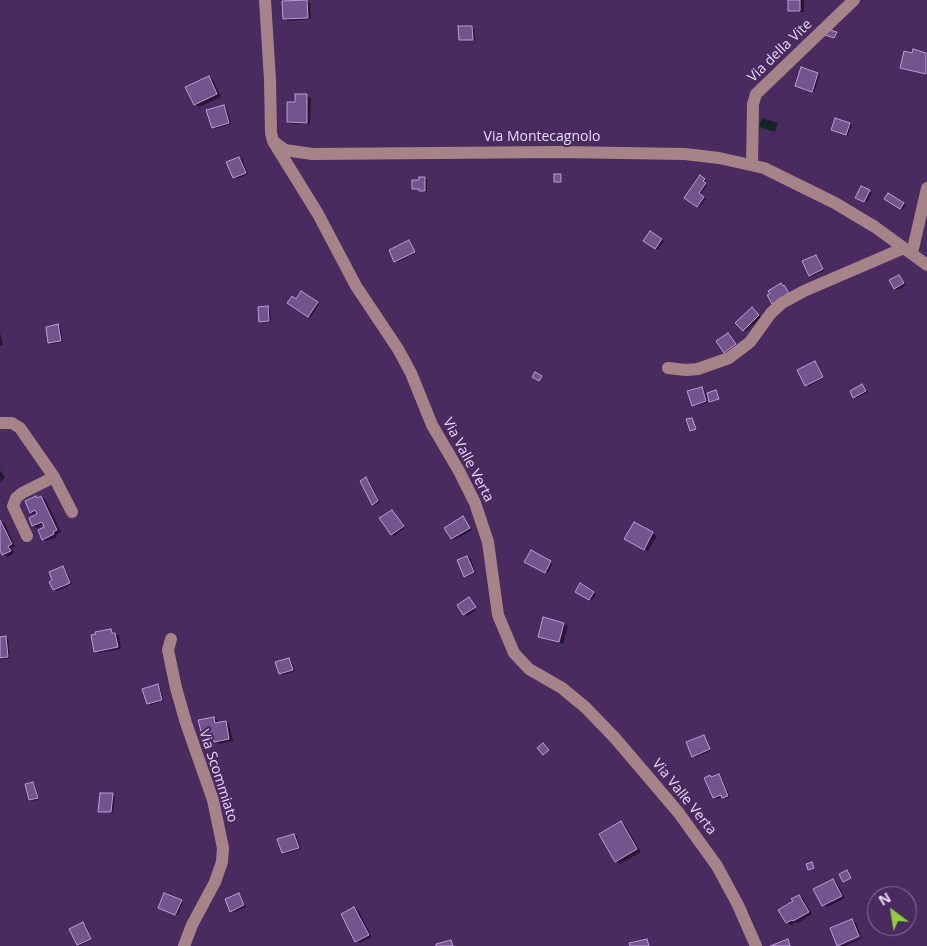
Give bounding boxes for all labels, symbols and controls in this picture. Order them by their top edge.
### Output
street label: Via della Vite [744,16,816,86]
street label: Via Montecagnolo [484,129,600,145]
street label: Via Valle Verta [439,415,497,505]
street label: Via Scommiato [195,727,241,825]
street label: Via Valle Verta [648,756,720,838]
north arrow [867,886,917,936]
text: N [875,887,894,910]

